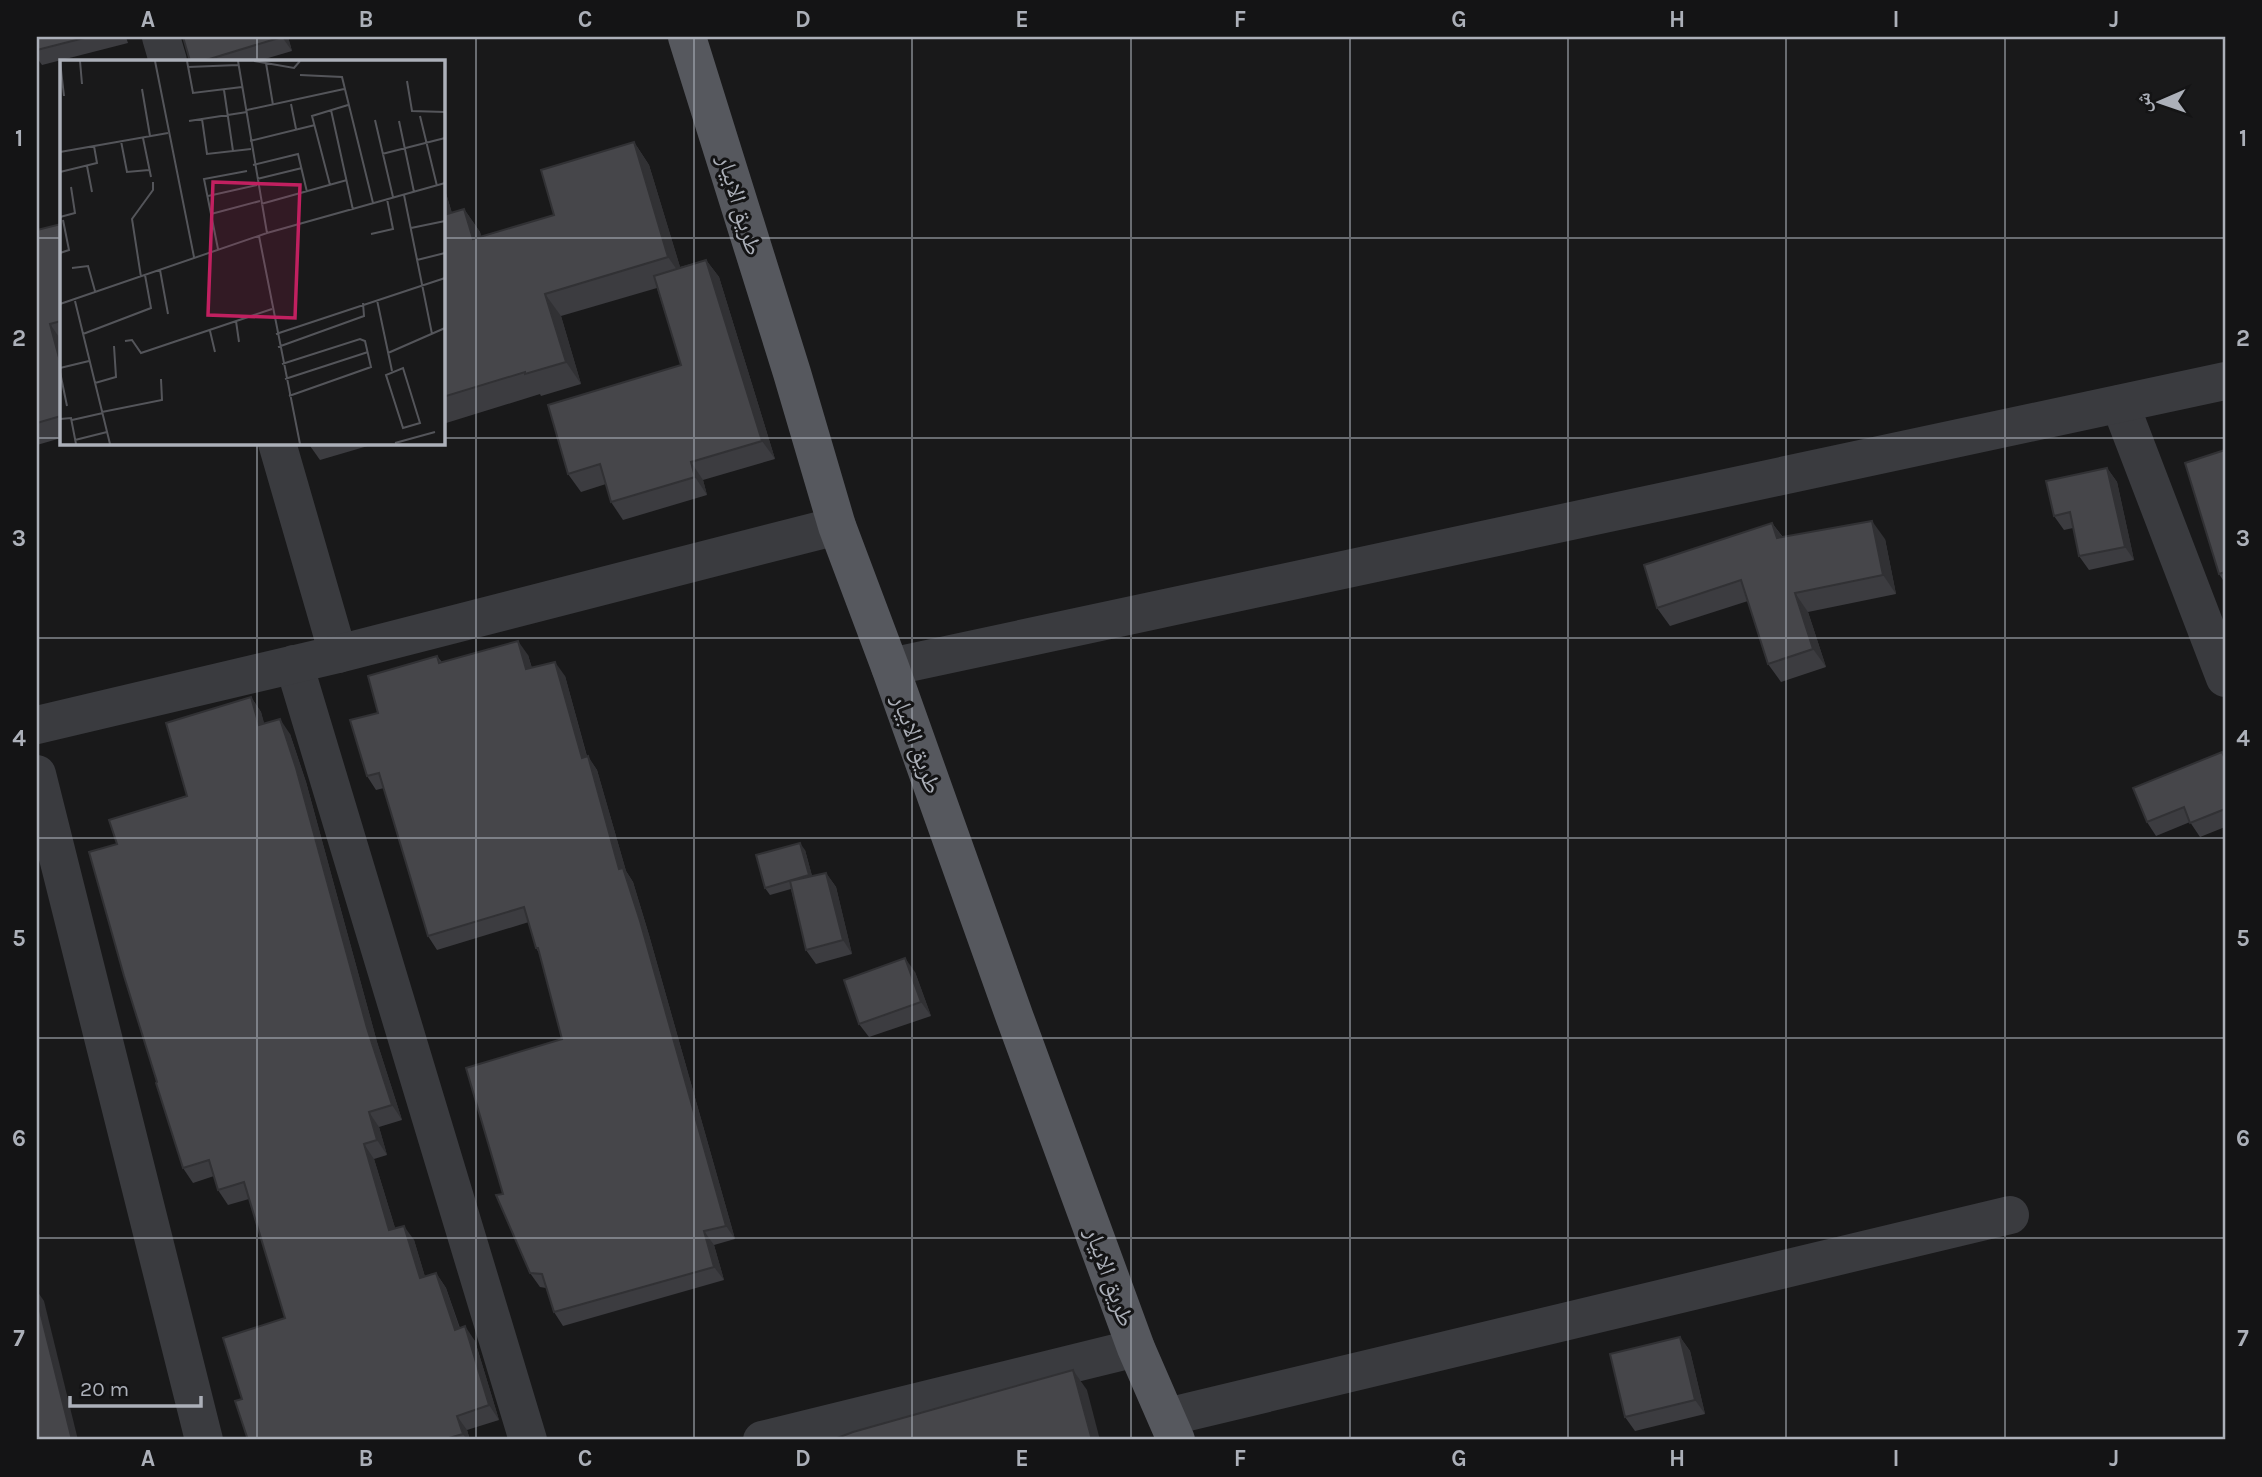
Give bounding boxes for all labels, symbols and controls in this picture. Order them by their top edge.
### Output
text: A [141,6,155,33]
text: B [359,6,373,33]
text: C [578,6,592,33]
text: D [795,6,811,33]
text: E [1015,6,1029,33]
text: F [1234,6,1246,33]
text: G [1451,6,1467,33]
text: H [1669,6,1685,33]
text: I [1892,6,1900,33]
text: J [2109,6,2119,33]
inset map [60,60,444,444]
north arrow [2126,66,2196,136]
text: ش [2133,92,2155,113]
text: 1 [15,125,23,152]
text: 1 [2239,125,2247,152]
street label: طريق الابيار [711,150,769,259]
text: 2 [12,325,26,352]
text: 2 [2236,325,2250,352]
text: 3 [12,525,26,552]
text: 3 [2236,525,2250,552]
street label: طريق الابيار [886,690,948,797]
text: 4 [12,725,26,752]
text: 4 [2236,725,2250,752]
text: 5 [12,925,26,952]
text: 5 [2236,925,2250,952]
text: 6 [12,1125,26,1152]
text: 6 [2236,1125,2250,1152]
street label: طريق الابيار [1079,1223,1141,1330]
text: 7 [13,1325,25,1352]
text: 7 [2237,1325,2249,1352]
scale bar [70,1365,201,1409]
text: 20 m [80,1377,129,1401]
text: A [141,1445,155,1472]
text: B [359,1445,373,1472]
text: C [578,1445,592,1472]
text: D [795,1445,811,1472]
text: E [1015,1445,1029,1472]
text: F [1234,1445,1246,1472]
text: G [1451,1445,1467,1472]
text: H [1669,1445,1685,1472]
text: I [1892,1445,1900,1472]
text: J [2109,1445,2119,1472]

